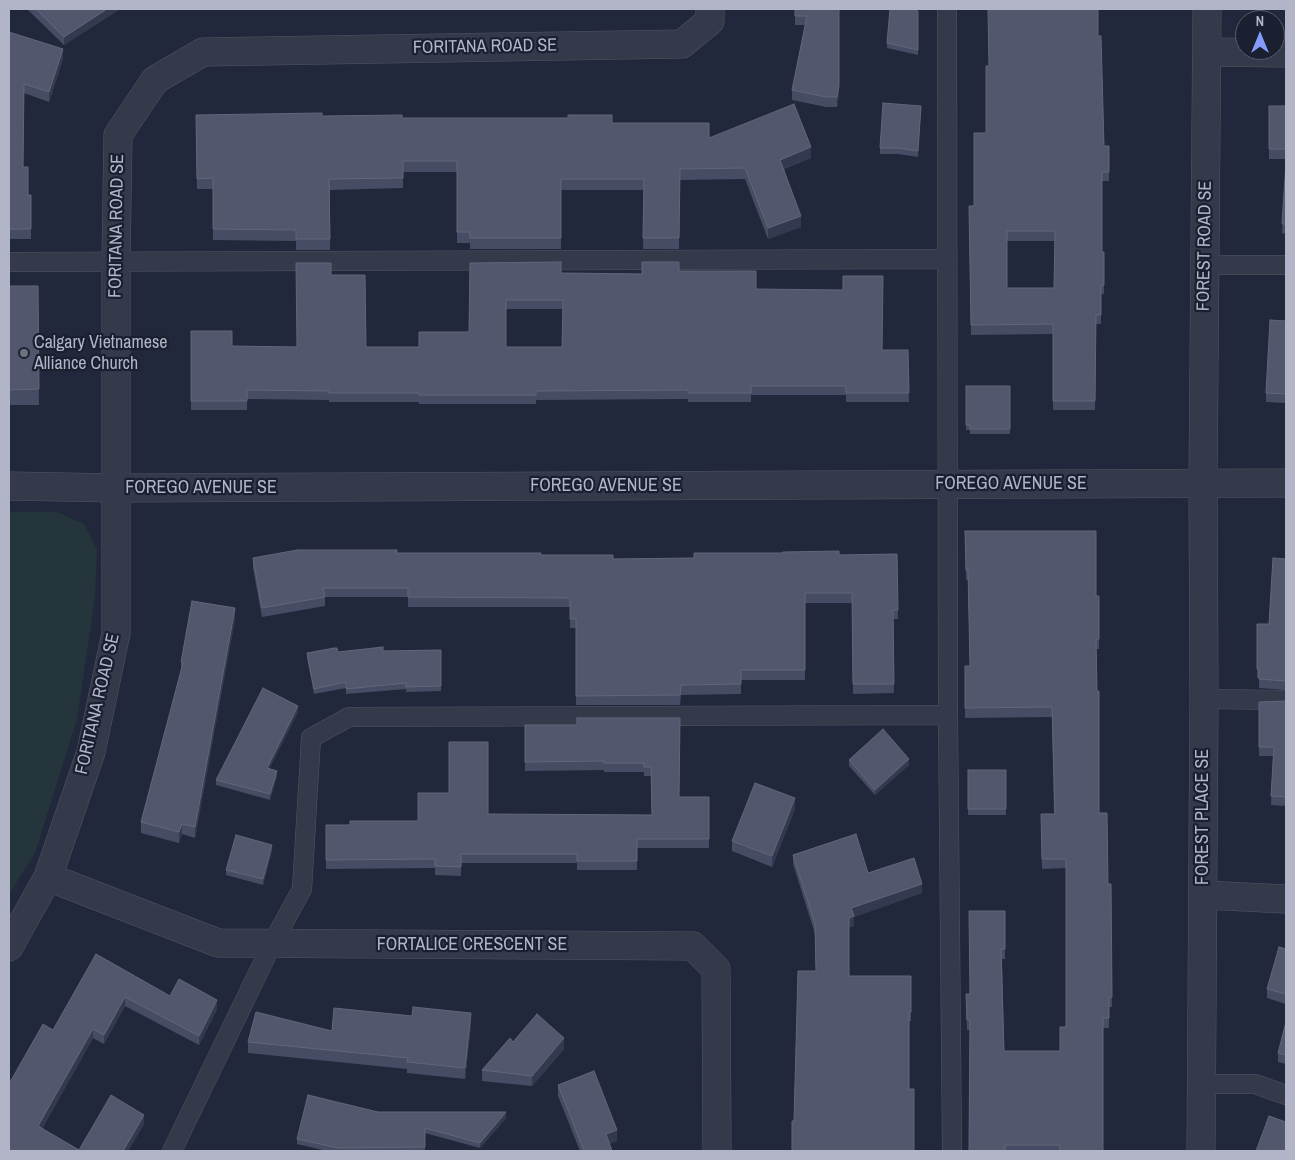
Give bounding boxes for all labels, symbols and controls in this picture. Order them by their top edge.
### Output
north arrow [1235,10,1285,60]
text: N [1256,12,1264,30]
street label: FORITANA ROAD SE [413,35,557,59]
street label: FORITANA ROAD SE [105,154,129,298]
street label: FOREST ROAD SE [1193,181,1217,311]
place label: Calgary Vietnamese Alliance Church [34,332,167,374]
marker: Calgary Vietnamese Alliance Church [18,347,30,359]
street label: FOREGO AVENUE SE [935,473,1087,495]
street label: FOREGO AVENUE SE [530,475,682,497]
street label: FOREGO AVENUE SE [125,477,277,499]
street label: FORITANA ROAD SE [71,631,125,777]
street label: FOREST PLACE SE [1192,749,1214,885]
street label: FORTALICE CRESCENT SE [377,934,567,956]

